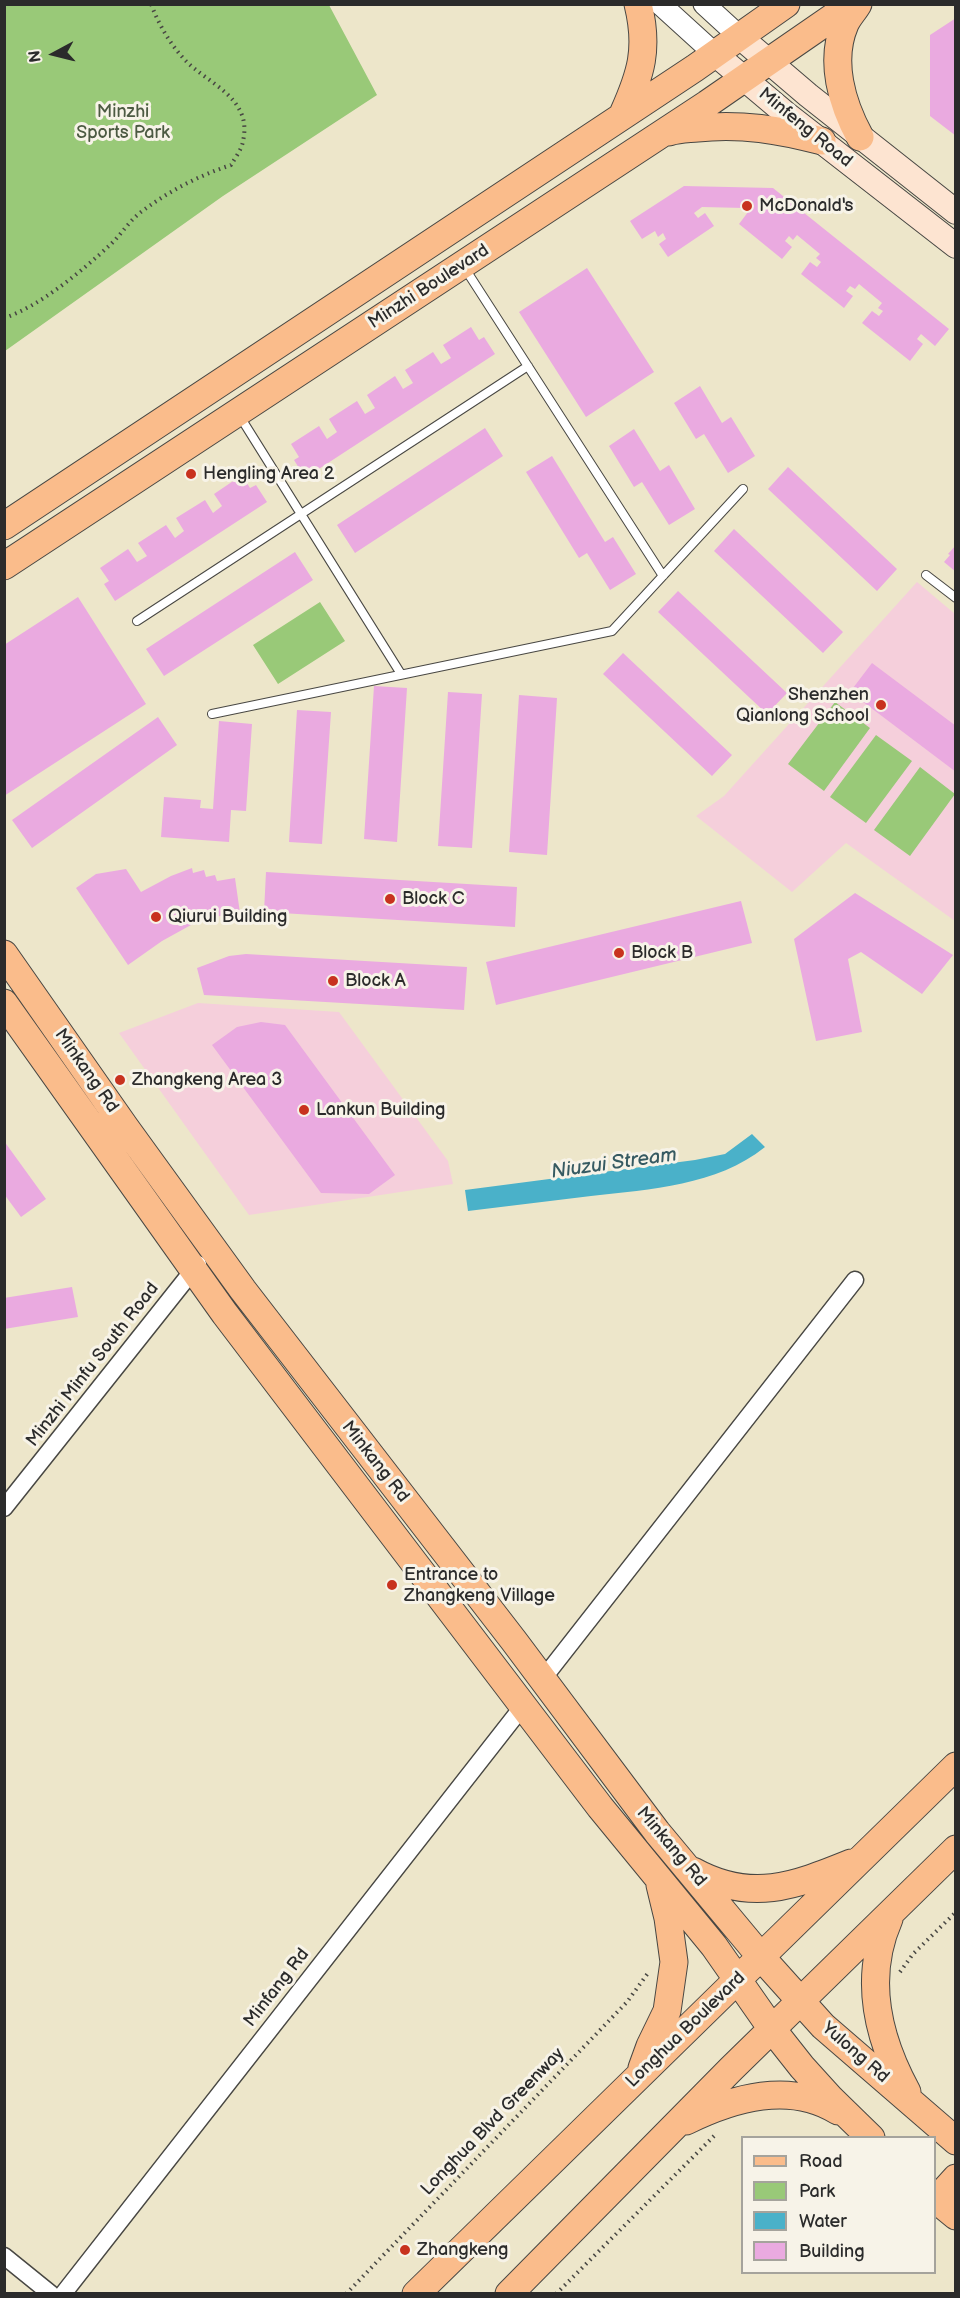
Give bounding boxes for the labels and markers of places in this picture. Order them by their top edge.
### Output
place label: McDonald's [759,195,853,217]
marker: McDonald's [740,199,754,213]
place label: Hengling Area 2 [203,463,334,485]
marker: Hengling Area 2 [184,467,198,481]
place label: Shenzhen Qianlong School [736,684,869,726]
marker: Shenzhen Qianlong School [874,698,888,712]
place label: Block C [402,888,464,910]
marker: Block C [383,892,397,906]
place label: Qiurui Building [168,906,287,928]
marker: Qiurui Building [149,910,163,924]
place label: Block B [631,942,693,964]
marker: Block B [612,946,626,960]
place label: Block A [345,970,406,992]
marker: Block A [326,974,340,988]
place label: Zhangkeng Area 3 [132,1069,282,1091]
marker: Zhangkeng Area 3 [113,1073,127,1087]
place label: Lankun Building [316,1099,445,1121]
marker: Lankun Building [297,1103,311,1117]
place label: Entrance to Zhangkeng Village [404,1564,555,1606]
marker: Entrance to Zhangkeng Village [385,1578,399,1592]
place label: Zhangkeng [417,2239,508,2261]
marker: Zhangkeng [398,2243,412,2257]

